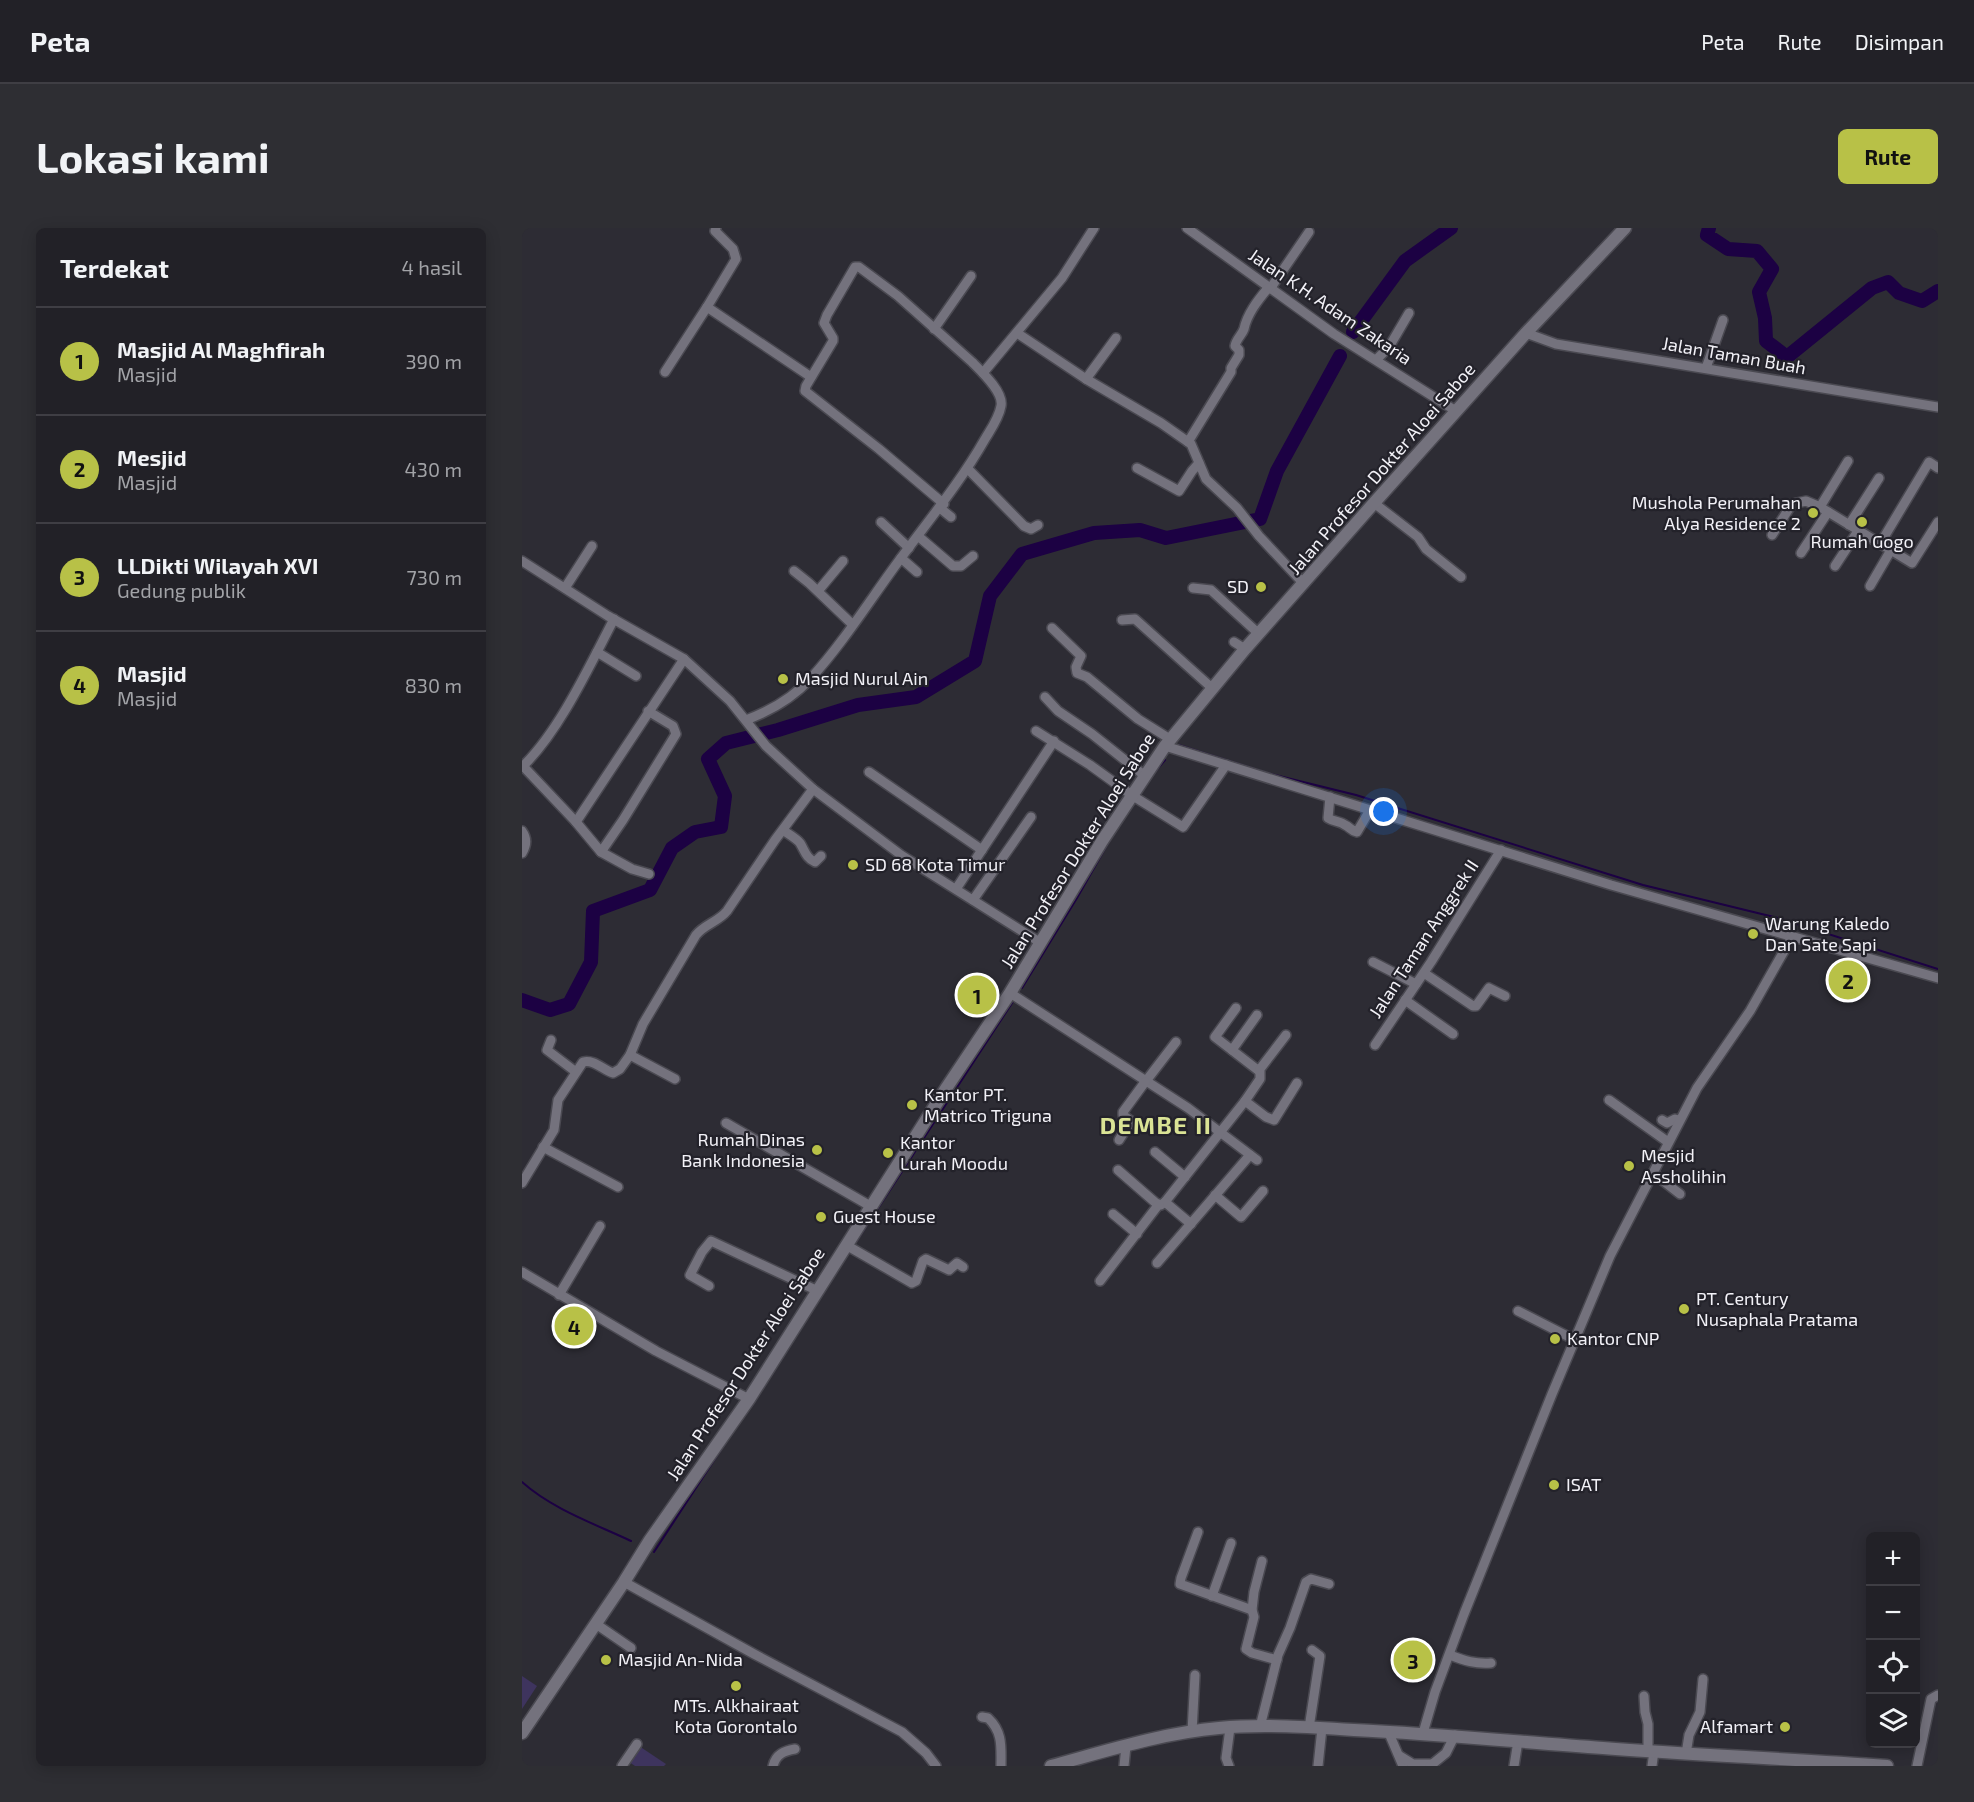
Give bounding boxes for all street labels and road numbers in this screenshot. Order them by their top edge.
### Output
street label: Jalan K.H. Adam Zakaria [1245,243,1416,369]
street label: Jalan Taman Buah [1660,332,1808,379]
street label: Jalan Profesor Dokter Aloei Saboe [1283,358,1479,579]
street label: Jalan Profesor Dokter Aloei Saboe [995,729,1159,972]
street label: Jalan Taman Anggrek II [1364,855,1483,1022]
street label: Jalan Profesor Dokter Aloei Saboe [661,1243,829,1484]

